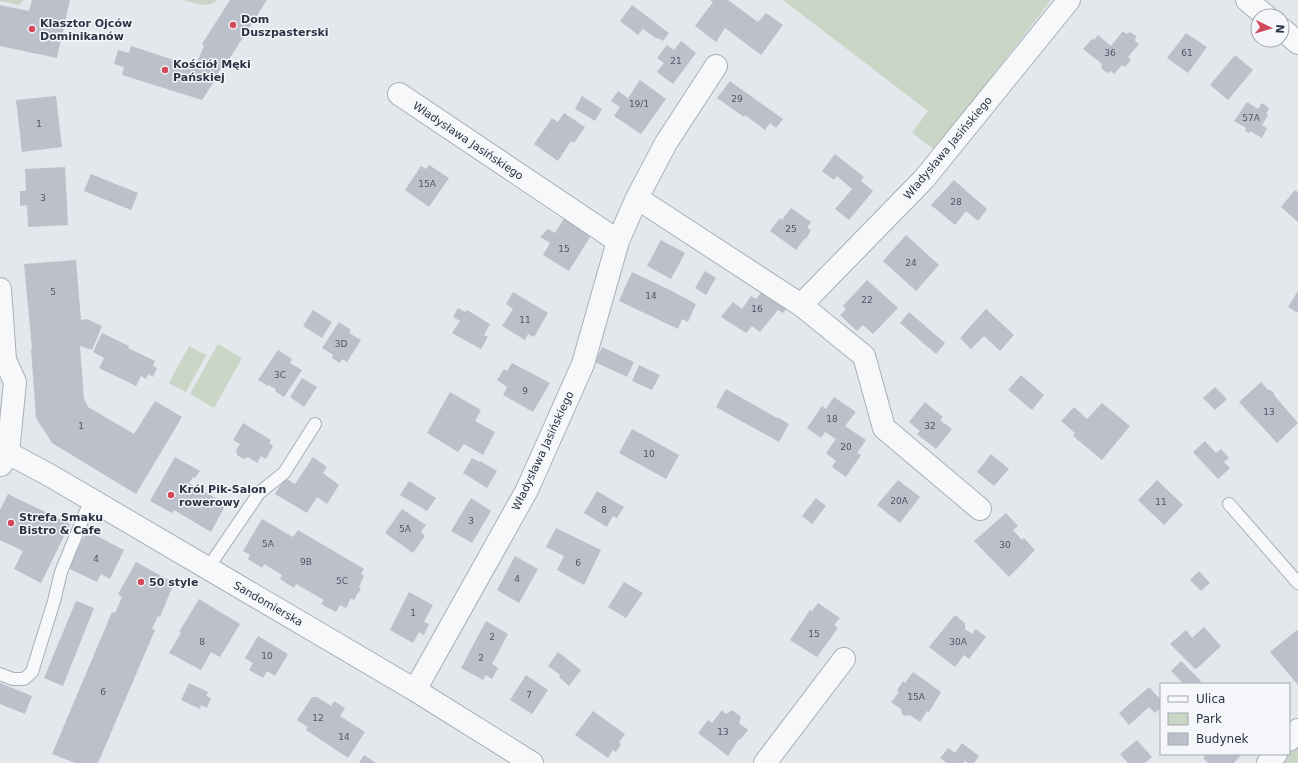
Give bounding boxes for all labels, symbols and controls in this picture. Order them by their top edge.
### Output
north arrow [1250,8,1290,48]
place label: Dom Duszpasterski [241,13,329,39]
place label: Klasztor Ojców Dominikanów [40,17,132,43]
marker: Dom Duszpasterski [228,20,238,30]
marker: Klasztor Ojców Dominikanów [27,24,37,34]
text: N [1273,24,1286,34]
house number: 36 [1104,48,1116,58]
house number: 61 [1181,48,1193,58]
house number: 21 [670,56,682,66]
place label: Kościół Męki Pańskiej [173,58,251,84]
marker: Kościół Męki Pańskiej [160,65,170,75]
house number: 29 [731,94,743,104]
street label: Władysława Jasińskiego [901,94,995,202]
street label: Władysława Jasińskiego [410,99,526,183]
house number: 19/1 [629,99,649,109]
house number: 57A [1242,113,1261,123]
house number: 1 [36,119,42,129]
house number: 15A [418,179,437,189]
house number: 3 [40,193,46,203]
house number: 28 [950,197,962,207]
house number: 25 [785,224,797,234]
house number: 15 [558,244,570,254]
house number: 24 [905,258,917,268]
house number: 5 [50,287,56,297]
house number: 14 [645,291,657,301]
house number: 22 [861,295,873,305]
house number: 16 [751,304,763,314]
house number: 11 [519,315,531,325]
house number: 3D [335,339,347,349]
house number: 3C [274,370,286,380]
house number: 9 [522,386,528,396]
street label: Władysława Jasińskiego [510,389,577,513]
house number: 13 [1263,407,1275,417]
house number: 18 [826,414,838,424]
house number: 1 [78,421,84,431]
house number: 32 [924,421,936,431]
house number: 20 [840,442,852,452]
house number: 10 [643,449,655,459]
place label: Król Pik-Salon rowerowy [179,483,266,509]
marker: Król Pik-Salon rowerowy [166,490,176,500]
house number: 20A [890,496,909,506]
house number: 11 [1155,497,1167,507]
house number: 8 [601,505,607,515]
place label: Strefa Smaku Bistro & Cafe [19,511,103,537]
house number: 3 [468,516,474,526]
marker: Strefa Smaku Bistro & Cafe [6,518,16,528]
house number: 5A [399,524,412,534]
house number: 5A [262,539,275,549]
house number: 30 [999,540,1011,550]
house number: 4 [93,554,99,564]
house number: 9B [300,557,312,567]
house number: 6 [575,558,581,568]
house number: 4 [514,574,520,584]
place label: 50 style [149,576,198,589]
house number: 5C [336,576,348,586]
marker: 50 style [136,577,146,587]
street label: Sandomierska [231,579,305,629]
house number: 1 [410,608,416,618]
house number: 15 [808,629,820,639]
house number: 2 [489,632,495,642]
house number: 8 [199,637,205,647]
house number: 30A [949,637,968,647]
house number: 10 [261,651,273,661]
house number: 2 [478,653,484,663]
legend [1160,683,1290,755]
house number: 6 [100,687,106,697]
house number: 7 [526,690,532,700]
house number: 15A [907,692,926,702]
text: Ulica [1196,692,1225,706]
text: Park [1196,712,1222,726]
house number: 12 [312,713,324,723]
house number: 13 [717,727,729,737]
house number: 14 [338,732,350,742]
text: Budynek [1196,732,1249,746]

